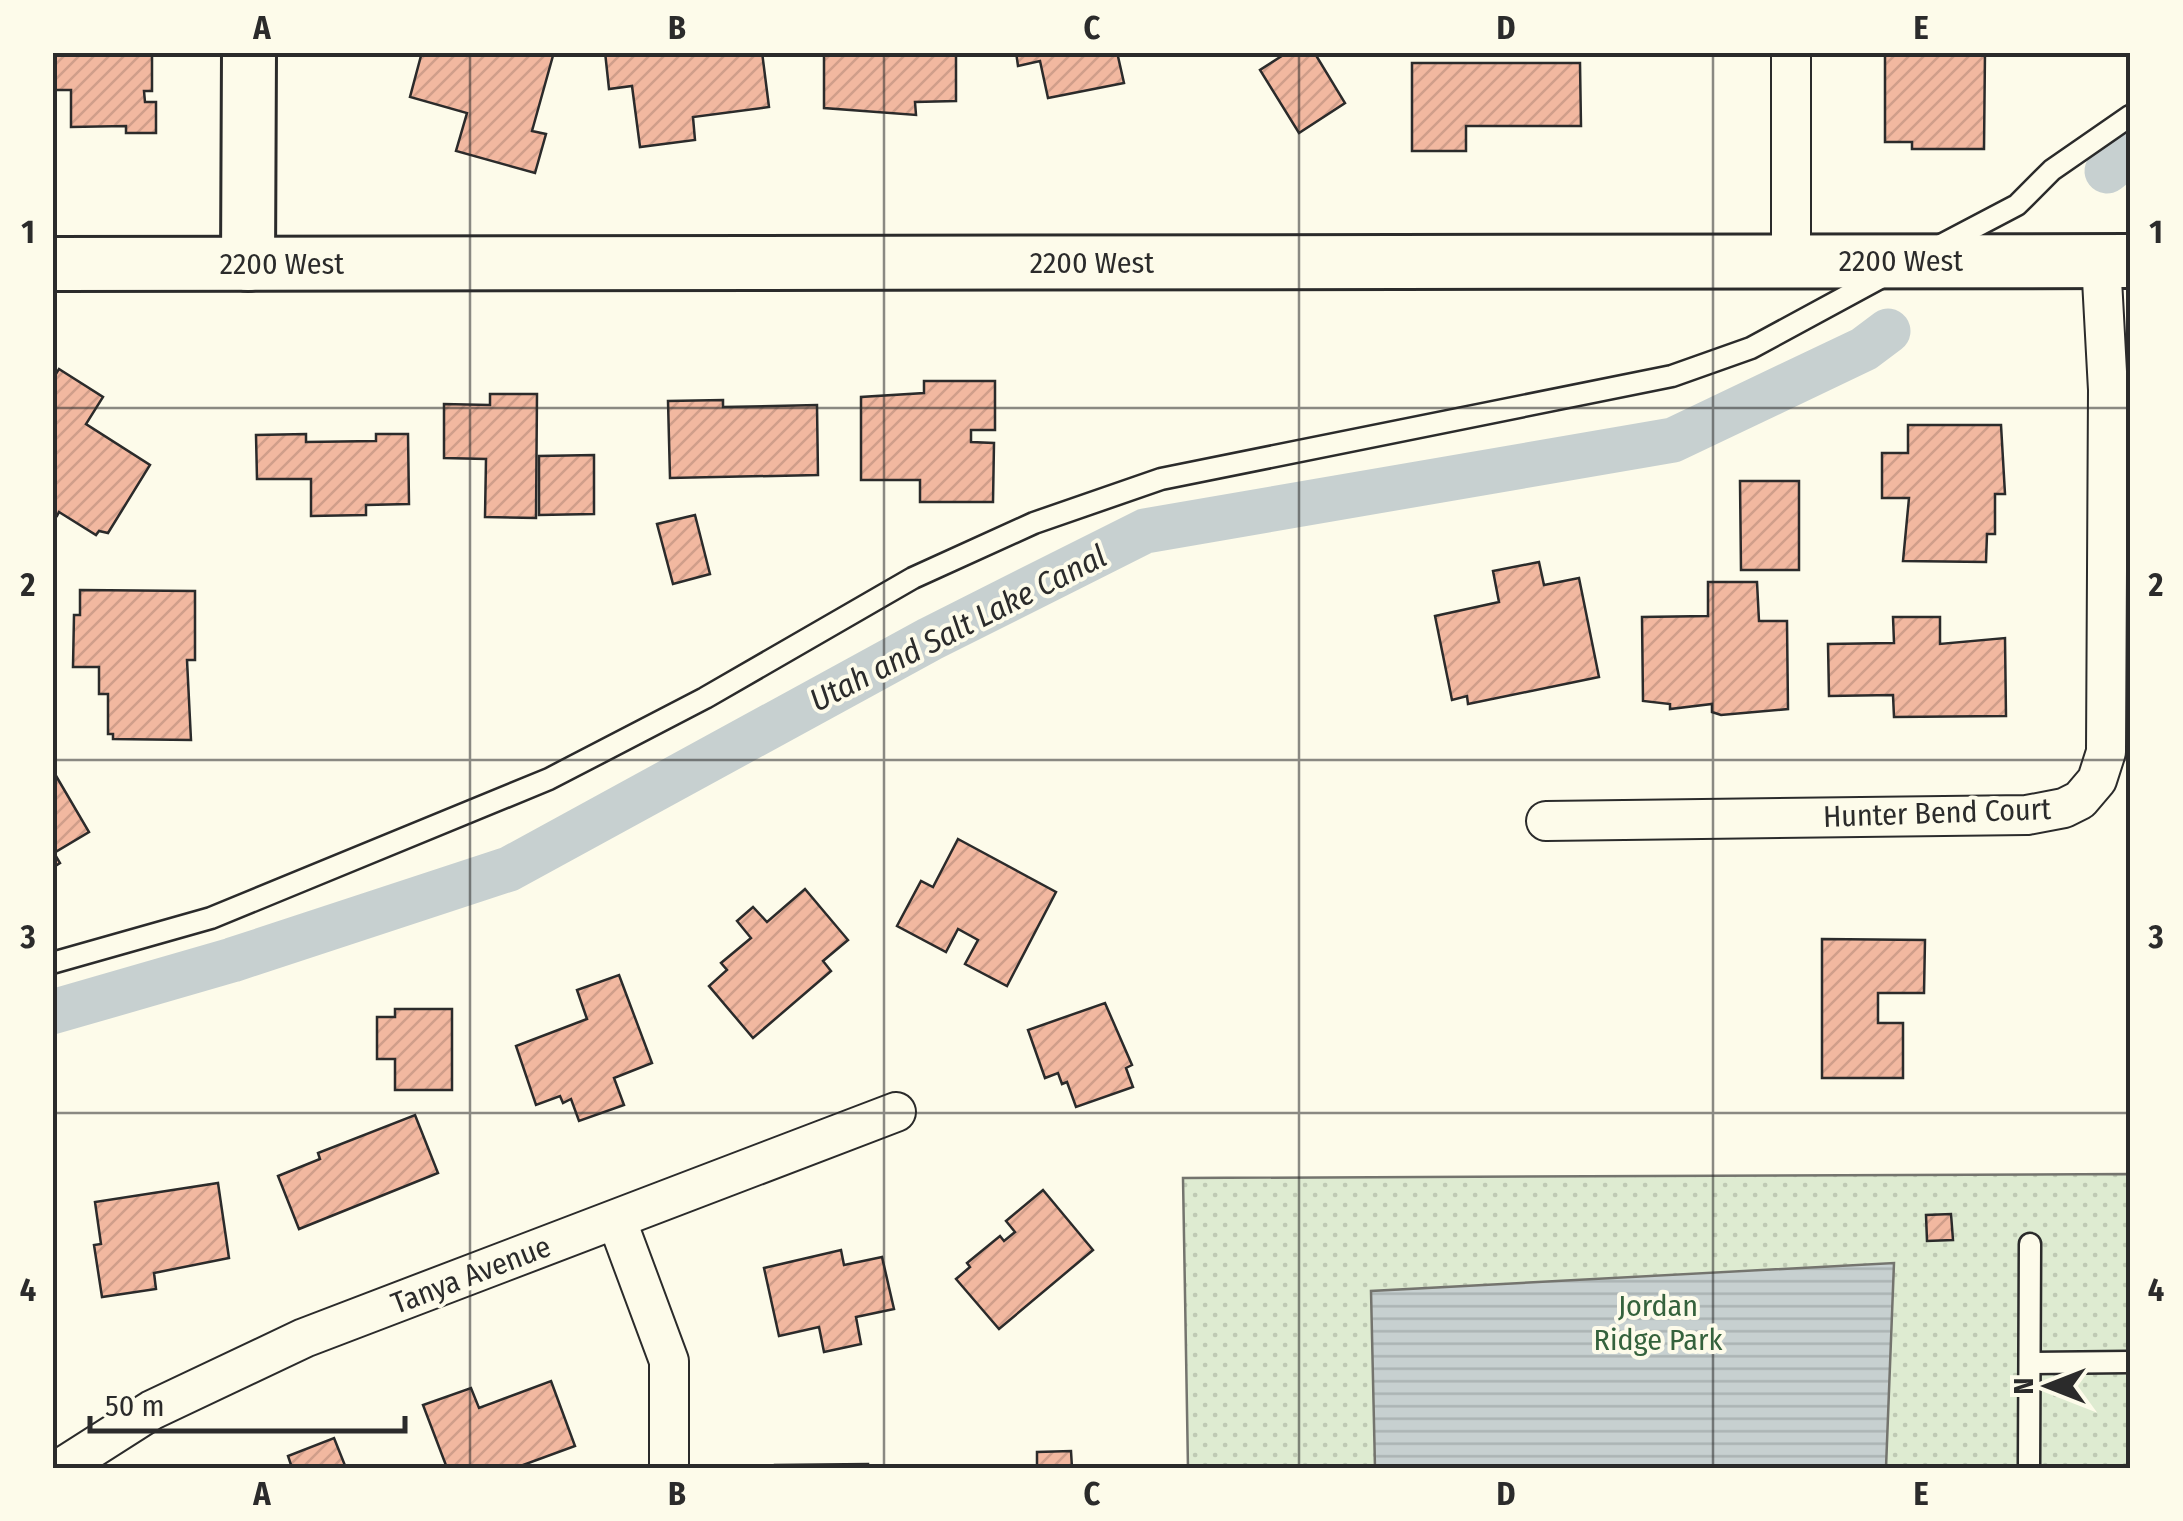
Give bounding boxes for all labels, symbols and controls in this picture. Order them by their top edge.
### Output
text: A [252,9,271,47]
text: B [668,9,686,47]
text: C [1084,9,1101,47]
text: D [1496,9,1516,47]
text: E [1913,9,1929,47]
text: 1 [21,213,35,251]
text: 1 [2149,213,2163,251]
street label: 2200 West [1839,243,1963,279]
street label: 2200 West [1030,245,1154,281]
street label: 2200 West [220,246,344,282]
water label: Utah and Salt Lake Canal [803,537,1113,719]
text: 2 [20,566,36,604]
text: 2 [2148,566,2164,604]
street label: Hunter Bend Court [1822,791,2052,835]
text: 3 [19,918,36,956]
text: 3 [2147,918,2164,956]
street label: Tanya Avenue [386,1228,556,1322]
text: 4 [20,1271,36,1309]
text: 4 [2148,1271,2164,1309]
park label: Jordan Ridge Park [1594,1288,1722,1358]
north arrow [1998,1336,2098,1436]
scale bar [90,1371,405,1433]
text: N [2007,1378,2040,1394]
text: 50 m [105,1388,165,1424]
text: A [252,1475,271,1513]
text: B [668,1475,686,1513]
text: C [1084,1475,1101,1513]
text: D [1496,1475,1516,1513]
text: E [1913,1475,1929,1513]

